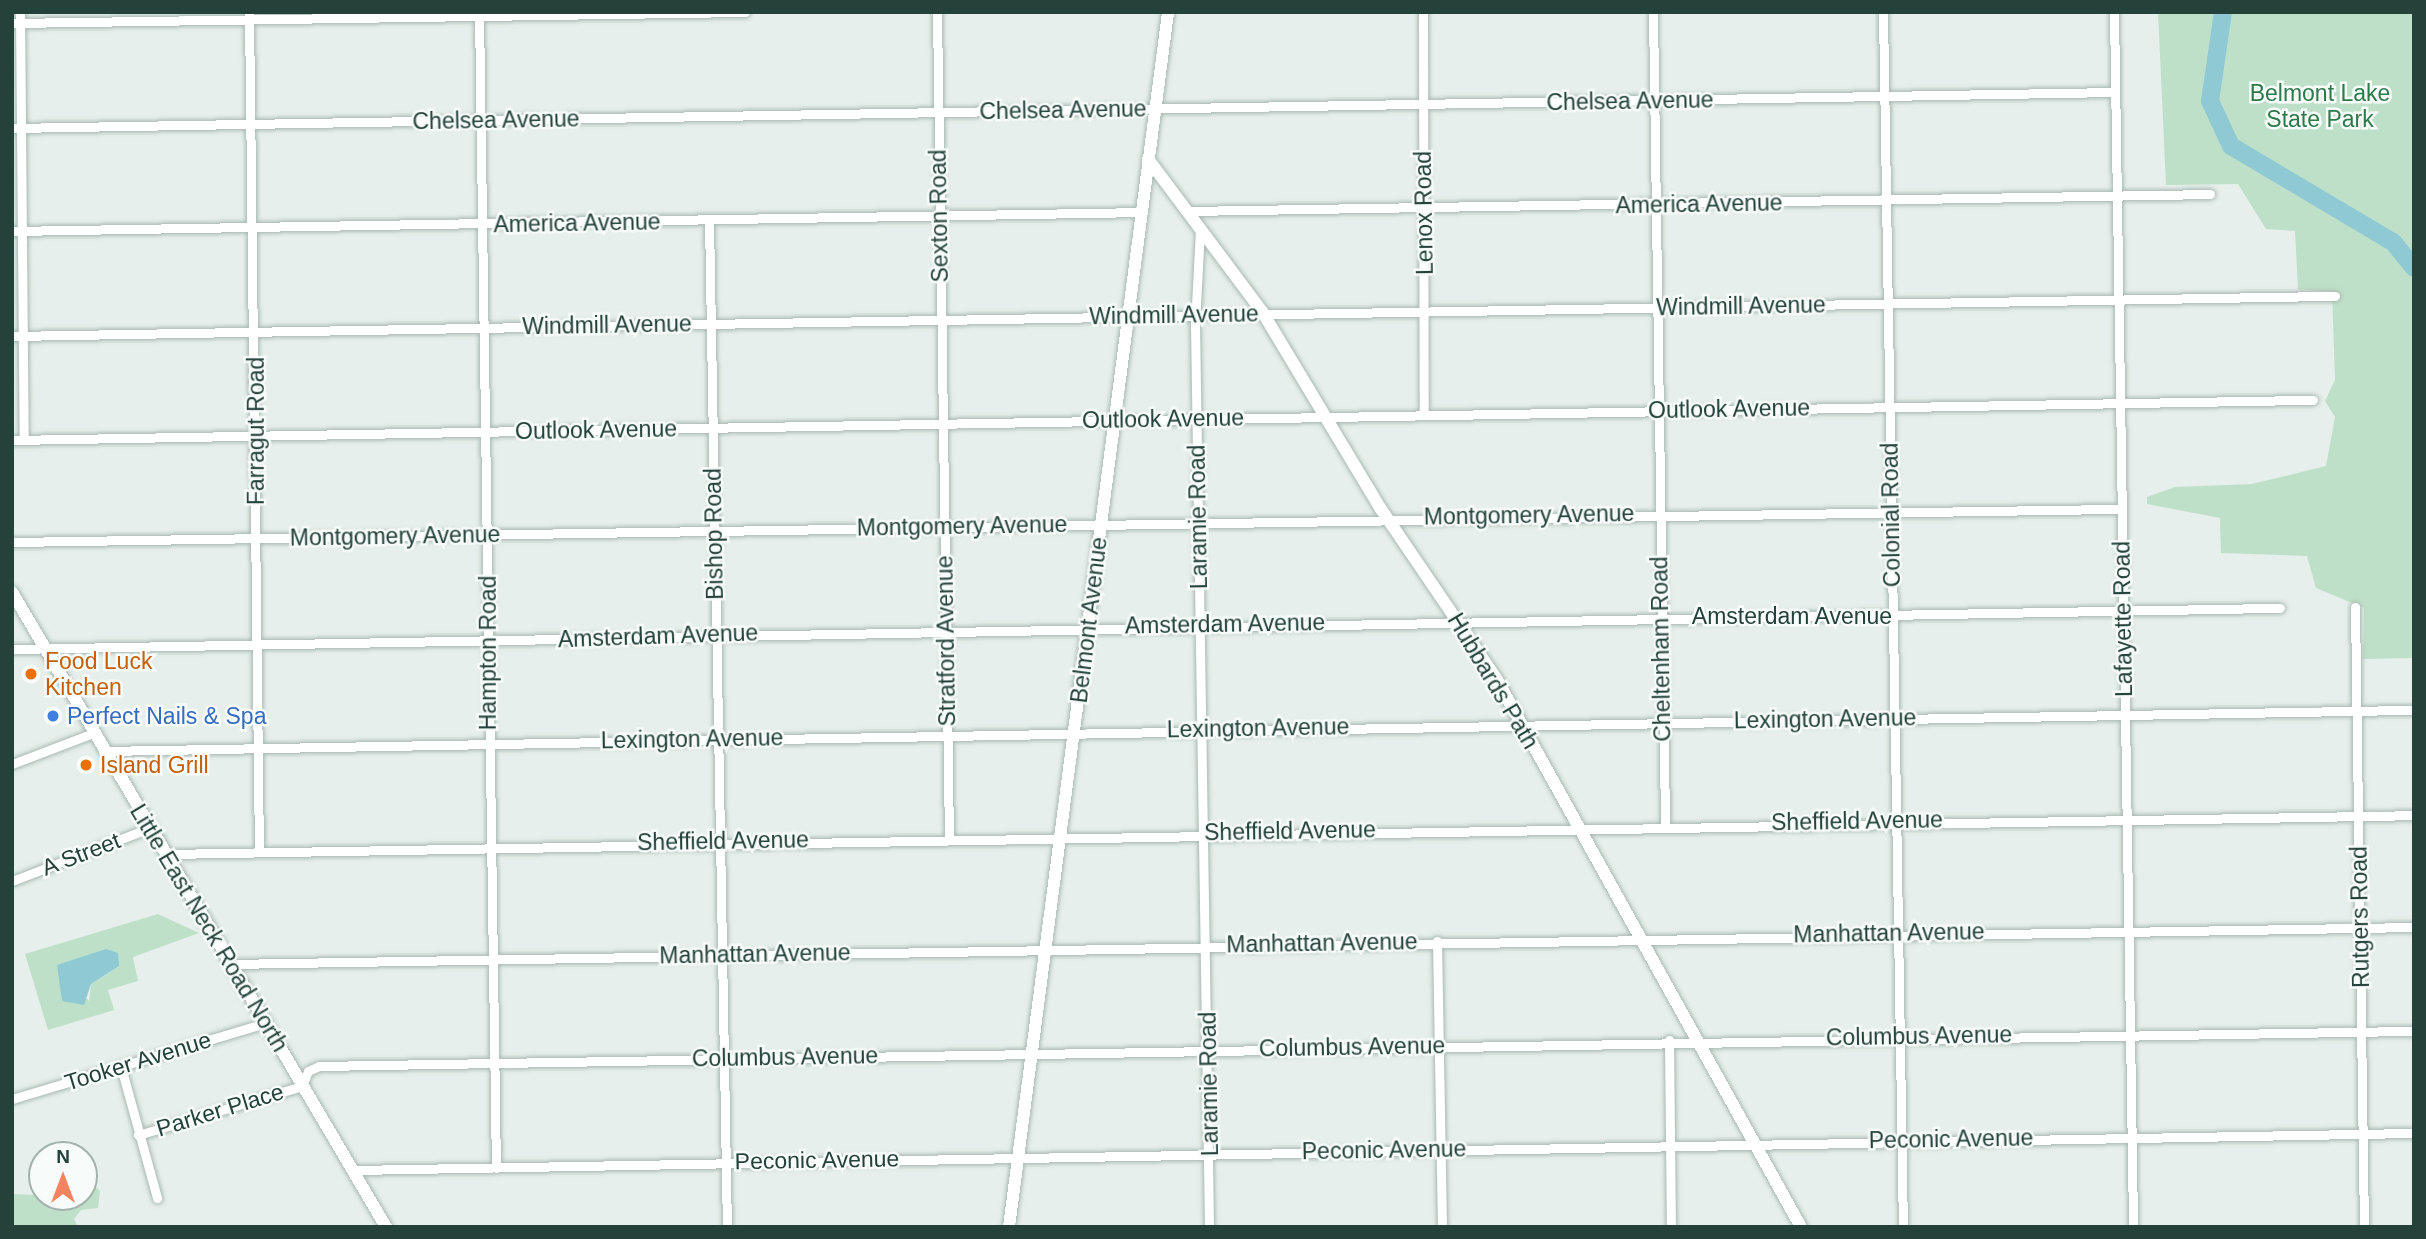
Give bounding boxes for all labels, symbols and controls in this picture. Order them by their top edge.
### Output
park label: Belmont Lake State Park [2250,79,2390,133]
street label: Chelsea Avenue [1546,86,1714,116]
street label: Chelsea Avenue [979,95,1147,125]
street label: Chelsea Avenue [412,105,580,135]
street label: Sexton Road [924,149,954,283]
street label: Lenox Road [1409,151,1439,275]
street label: America Avenue [1615,189,1783,219]
street label: America Avenue [493,208,661,238]
street label: Windmill Avenue [1655,291,1827,321]
street label: Windmill Avenue [1088,300,1260,330]
street label: Windmill Avenue [521,310,693,340]
street label: Farragut Road [242,357,270,505]
street label: Outlook Avenue [1647,394,1811,424]
street label: Outlook Avenue [1081,404,1245,434]
street label: Outlook Avenue [514,415,678,445]
street label: Colonial Road [1876,443,1906,587]
street label: Laramie Road [1183,445,1213,589]
street label: Bishop Road [699,468,729,600]
street label: Montgomery Avenue [1423,499,1635,531]
street label: Montgomery Avenue [856,510,1068,542]
street label: Montgomery Avenue [289,520,501,552]
street label: Belmont Avenue [1065,535,1113,705]
street label: Lafayette Road [2108,541,2138,697]
street label: Stratford Avenue [931,555,961,727]
street label: Cheltenham Road [1646,556,1676,742]
street label: Hampton Road [474,576,502,730]
street label: Amsterdam Avenue [1691,602,1893,630]
street label: Amsterdam Avenue [1124,608,1326,640]
street label: Hubbards Path [1442,608,1544,754]
street label: Amsterdam Avenue [557,619,759,653]
place label: Food Luck Kitchen [45,647,152,701]
marker: Food Luck Kitchen [23,666,39,682]
place label: Perfect Nails & Spa [67,702,266,730]
street label: Lexington Avenue [1733,704,1917,734]
marker: Perfect Nails & Spa [45,708,61,724]
street label: Lexington Avenue [1166,713,1350,743]
street label: Lexington Avenue [600,724,784,754]
place label: Island Grill [100,751,209,779]
marker: Island Grill [78,757,94,773]
street label: Little East Neck Road North [124,799,294,1057]
street label: Sheffield Avenue [1770,806,1944,836]
street label: Sheffield Avenue [1203,816,1377,846]
street label: A Street [37,826,125,882]
street label: Sheffield Avenue [636,826,810,856]
street label: Rutgers Road [2345,846,2375,988]
street label: Manhattan Avenue [1792,918,1986,948]
street label: Manhattan Avenue [1225,928,1419,958]
street label: Manhattan Avenue [658,939,852,969]
street label: Laramie Road [1194,1012,1224,1156]
street label: Columbus Avenue [1825,1021,2013,1051]
street label: Tooker Avenue [61,1025,215,1097]
street label: Columbus Avenue [1258,1032,1446,1062]
street label: Columbus Avenue [691,1042,879,1072]
street label: Parker Place [153,1078,287,1142]
street label: Peconic Avenue [1868,1124,2034,1154]
street label: Peconic Avenue [1301,1135,1467,1165]
north arrow [28,1141,98,1211]
street label: Peconic Avenue [734,1145,900,1175]
text: N [56,1146,70,1167]

